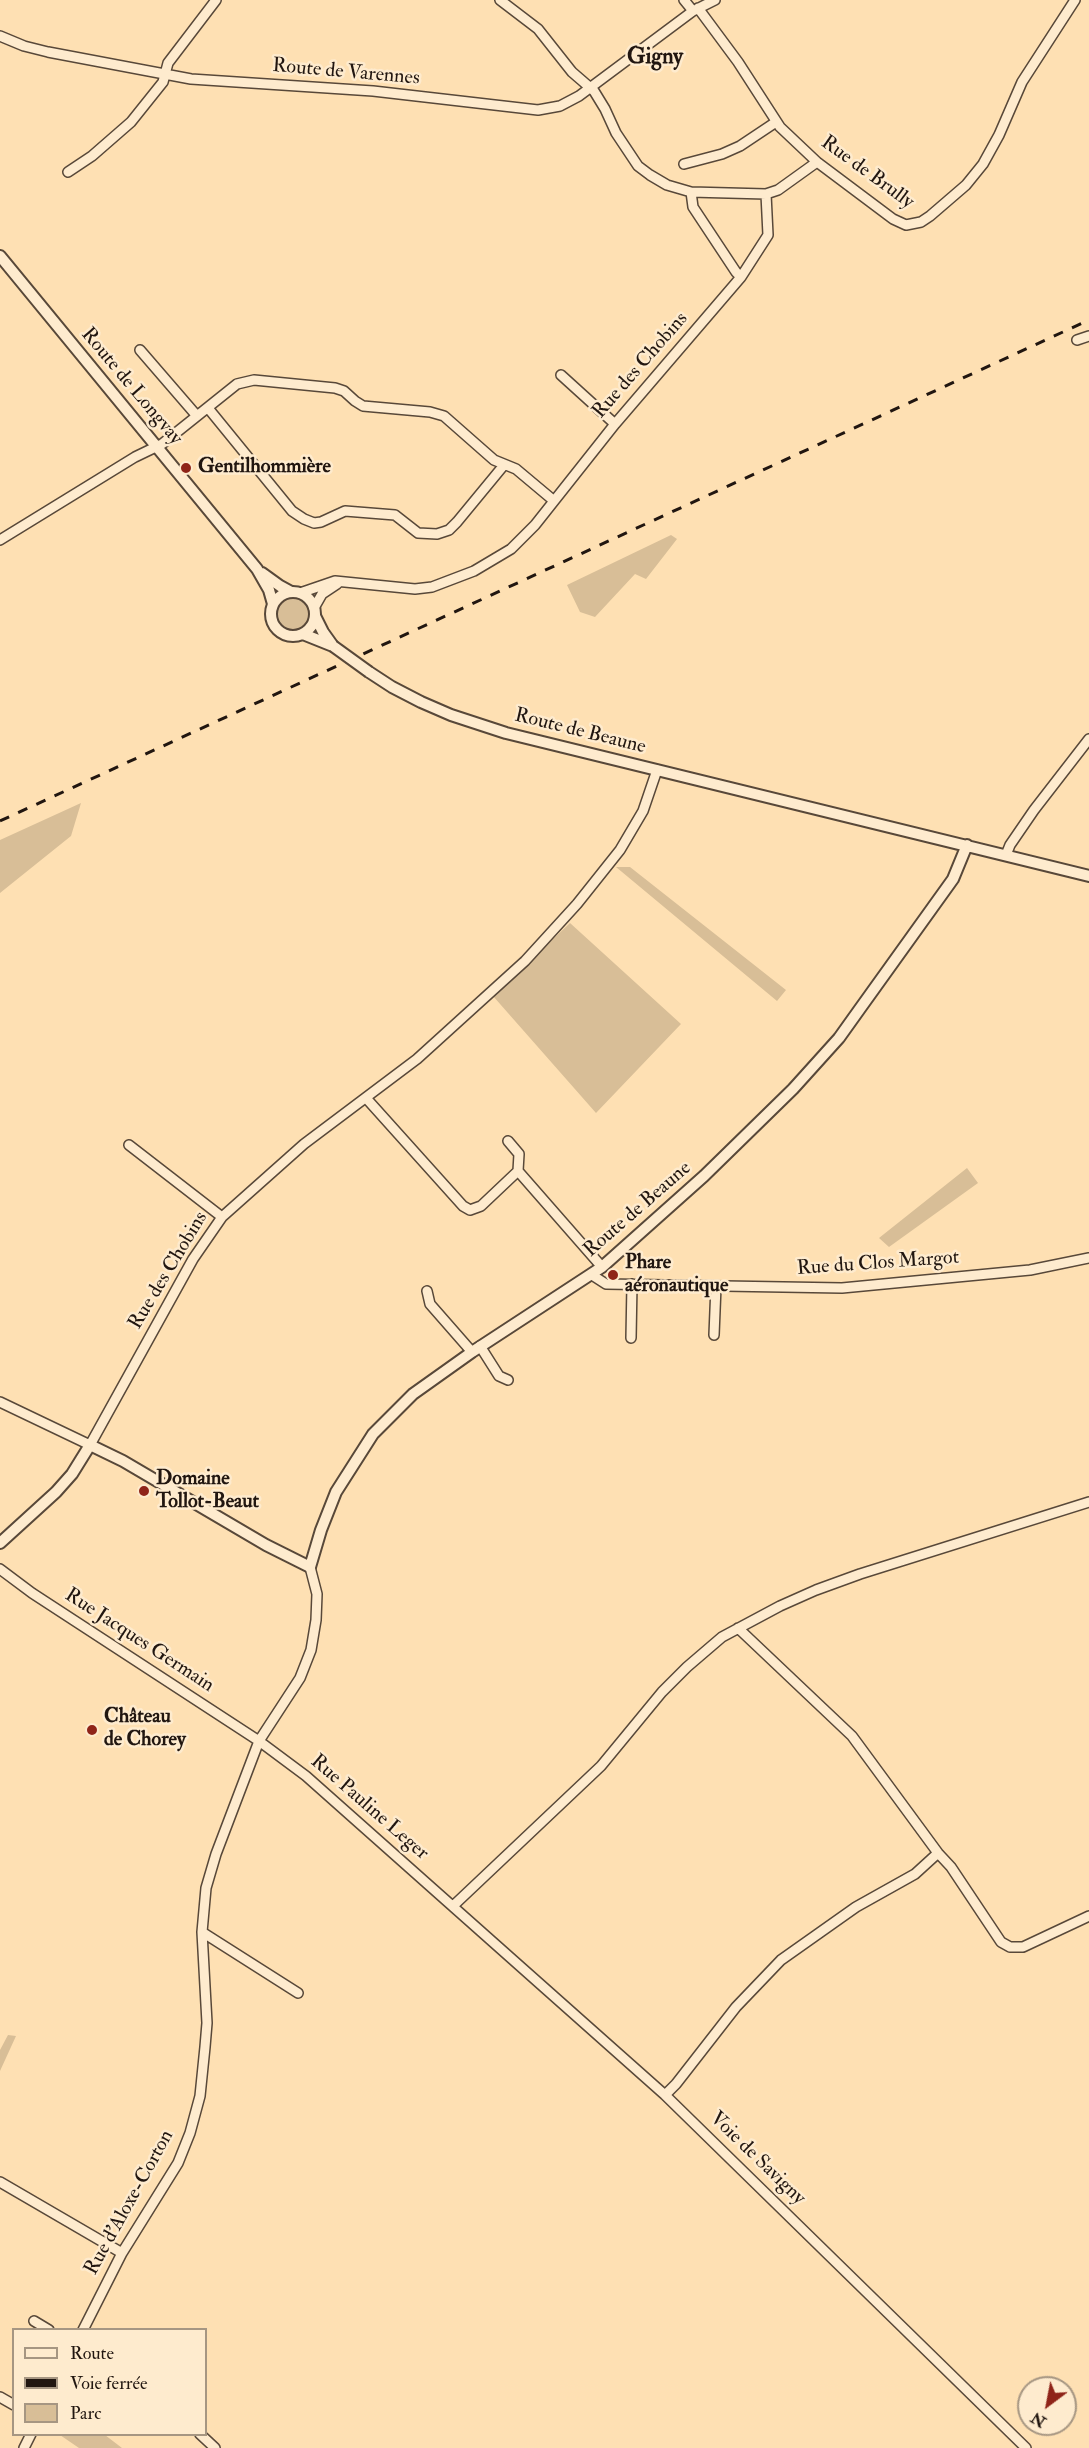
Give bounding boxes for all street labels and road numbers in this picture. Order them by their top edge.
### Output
street label: Route de Varennes [271,55,421,91]
street label: Rue de Brully [816,131,918,215]
street label: Rue des Chobins [588,308,694,424]
street label: Route de Longvay [75,324,187,450]
street label: Route de Beaune [512,704,648,760]
street label: Route de Beaune [579,1157,697,1263]
street label: Rue des Chobins [124,1208,214,1334]
street label: Rue du Clos Margot [796,1246,960,1282]
street label: Rue Jacques Germain [60,1584,218,1698]
street label: Rue Pauline Leger [305,1750,433,1866]
street label: Voie de Savigny [704,2107,810,2211]
street label: Rue d'Aloxe-Corton [80,2126,180,2280]

